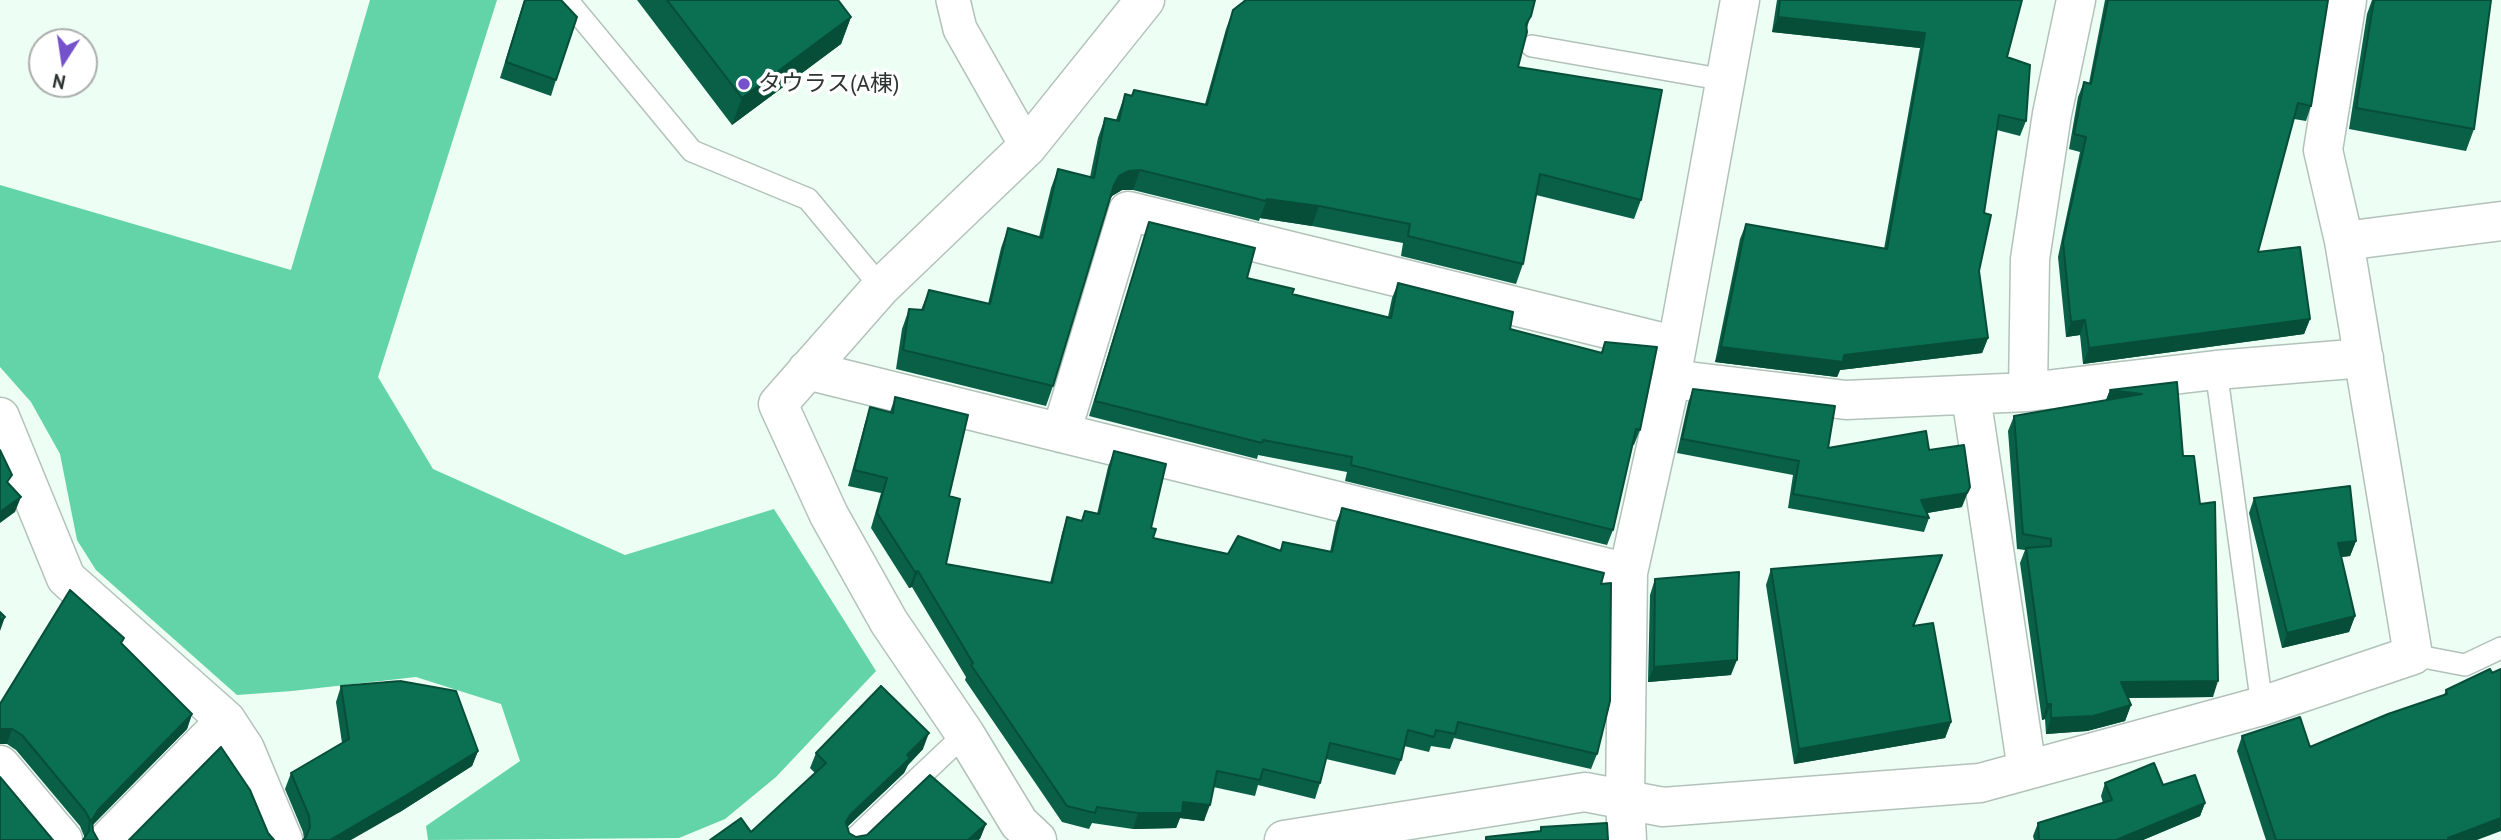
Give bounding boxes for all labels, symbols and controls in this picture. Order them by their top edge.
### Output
north arrow [28,28,98,98]
text: N [50,69,68,95]
place label: タウラス(A棟) [758,70,899,98]
marker: タウラス(A棟) [736,76,752,92]

